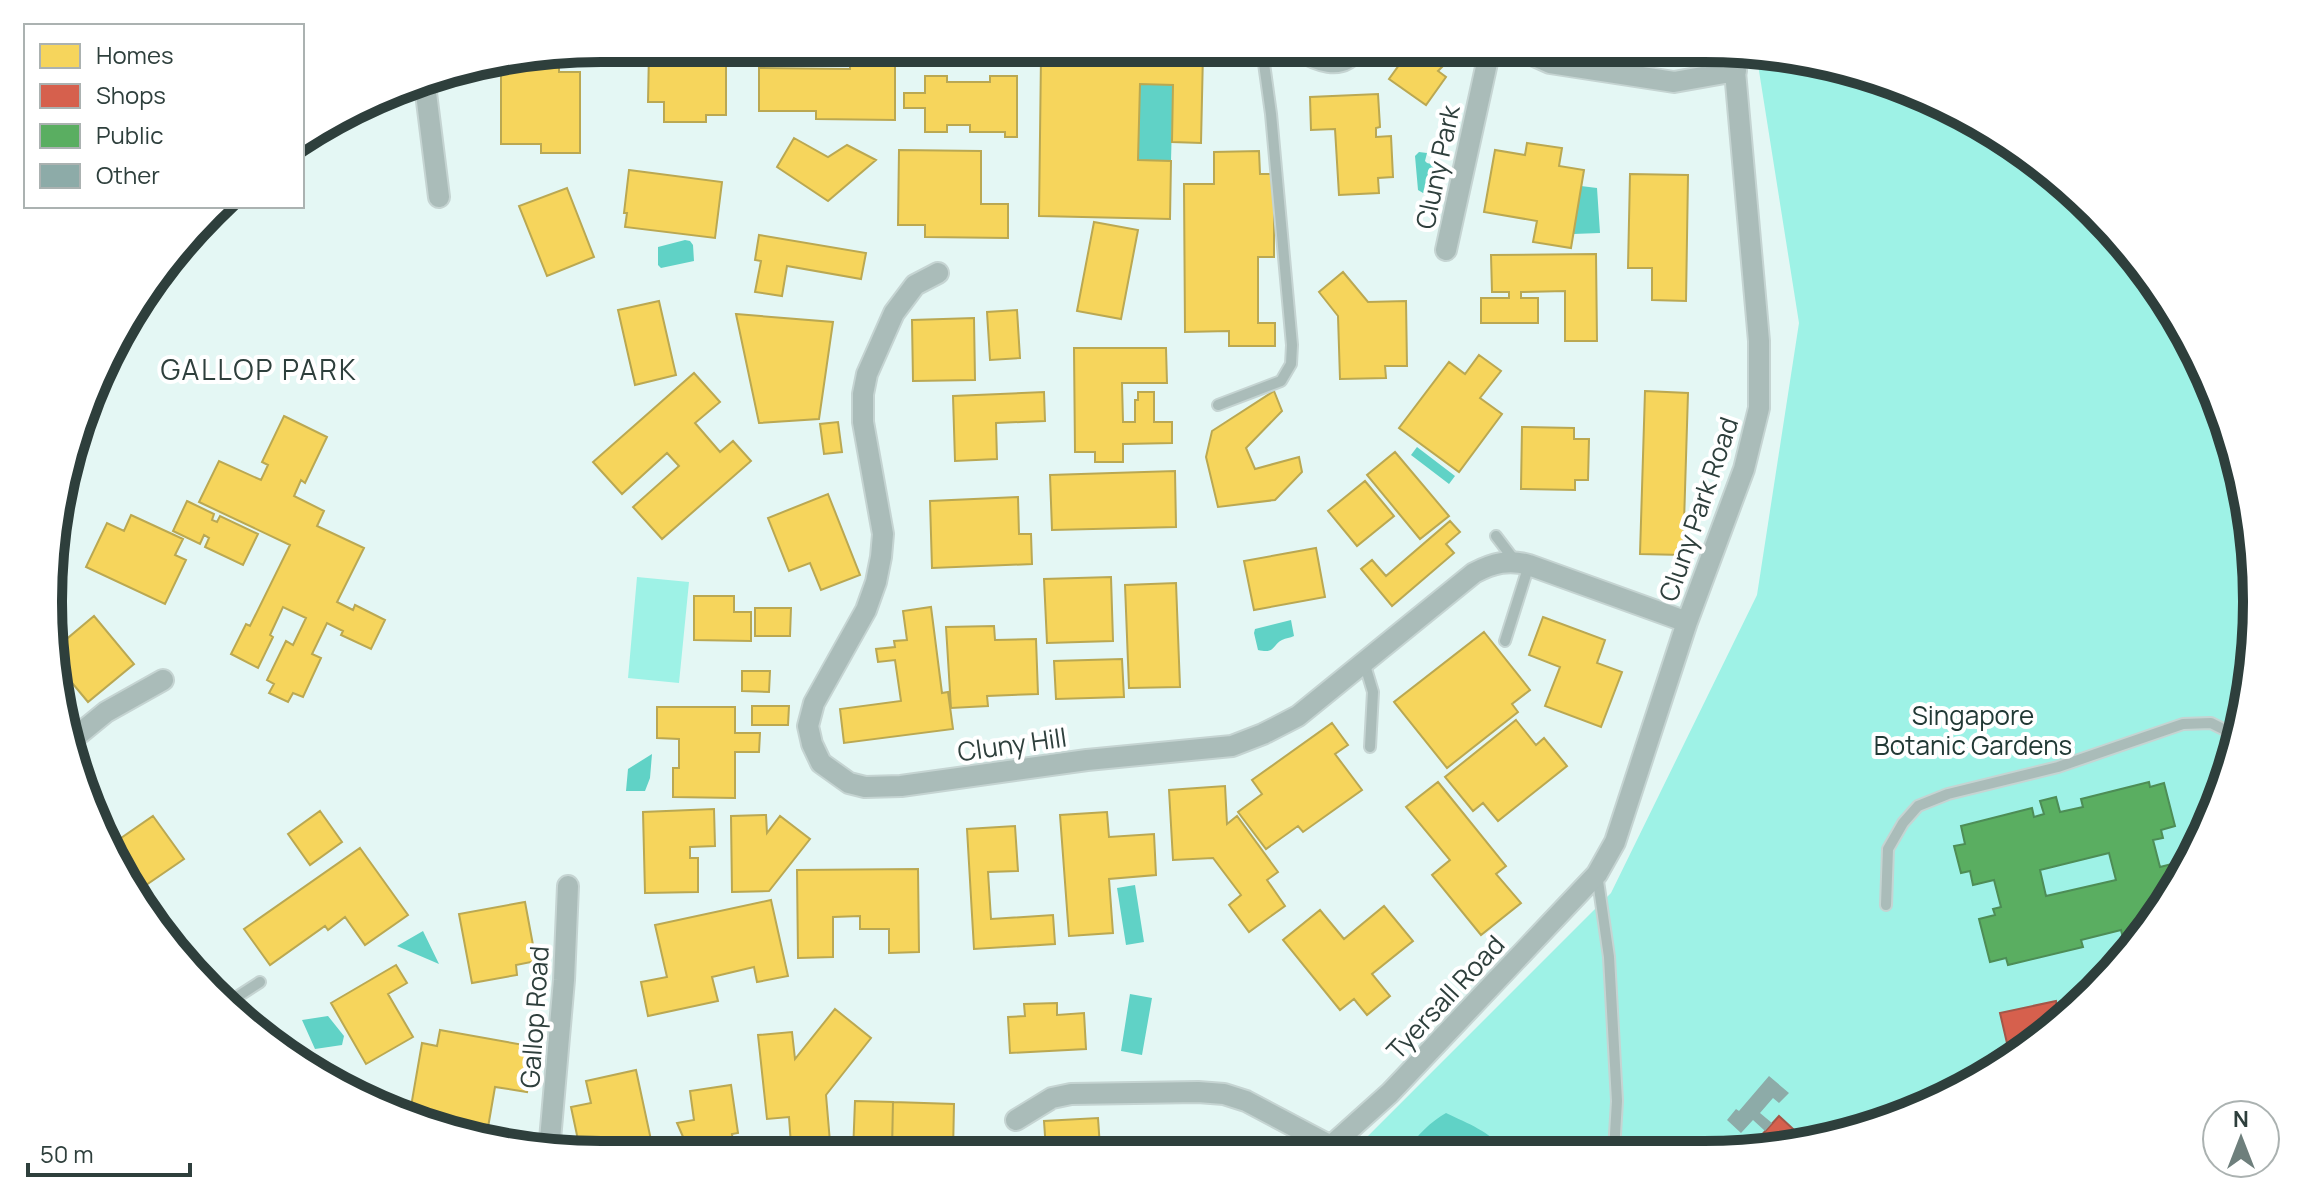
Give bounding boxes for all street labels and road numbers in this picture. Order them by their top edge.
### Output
street label: Cluny Park [1406,101,1468,232]
street label: Cluny Park Road [1650,412,1746,606]
street label: Cluny Hill [955,719,1069,769]
street label: Tyersall Road [1378,927,1512,1067]
street label: Gallop Road [511,945,557,1089]

